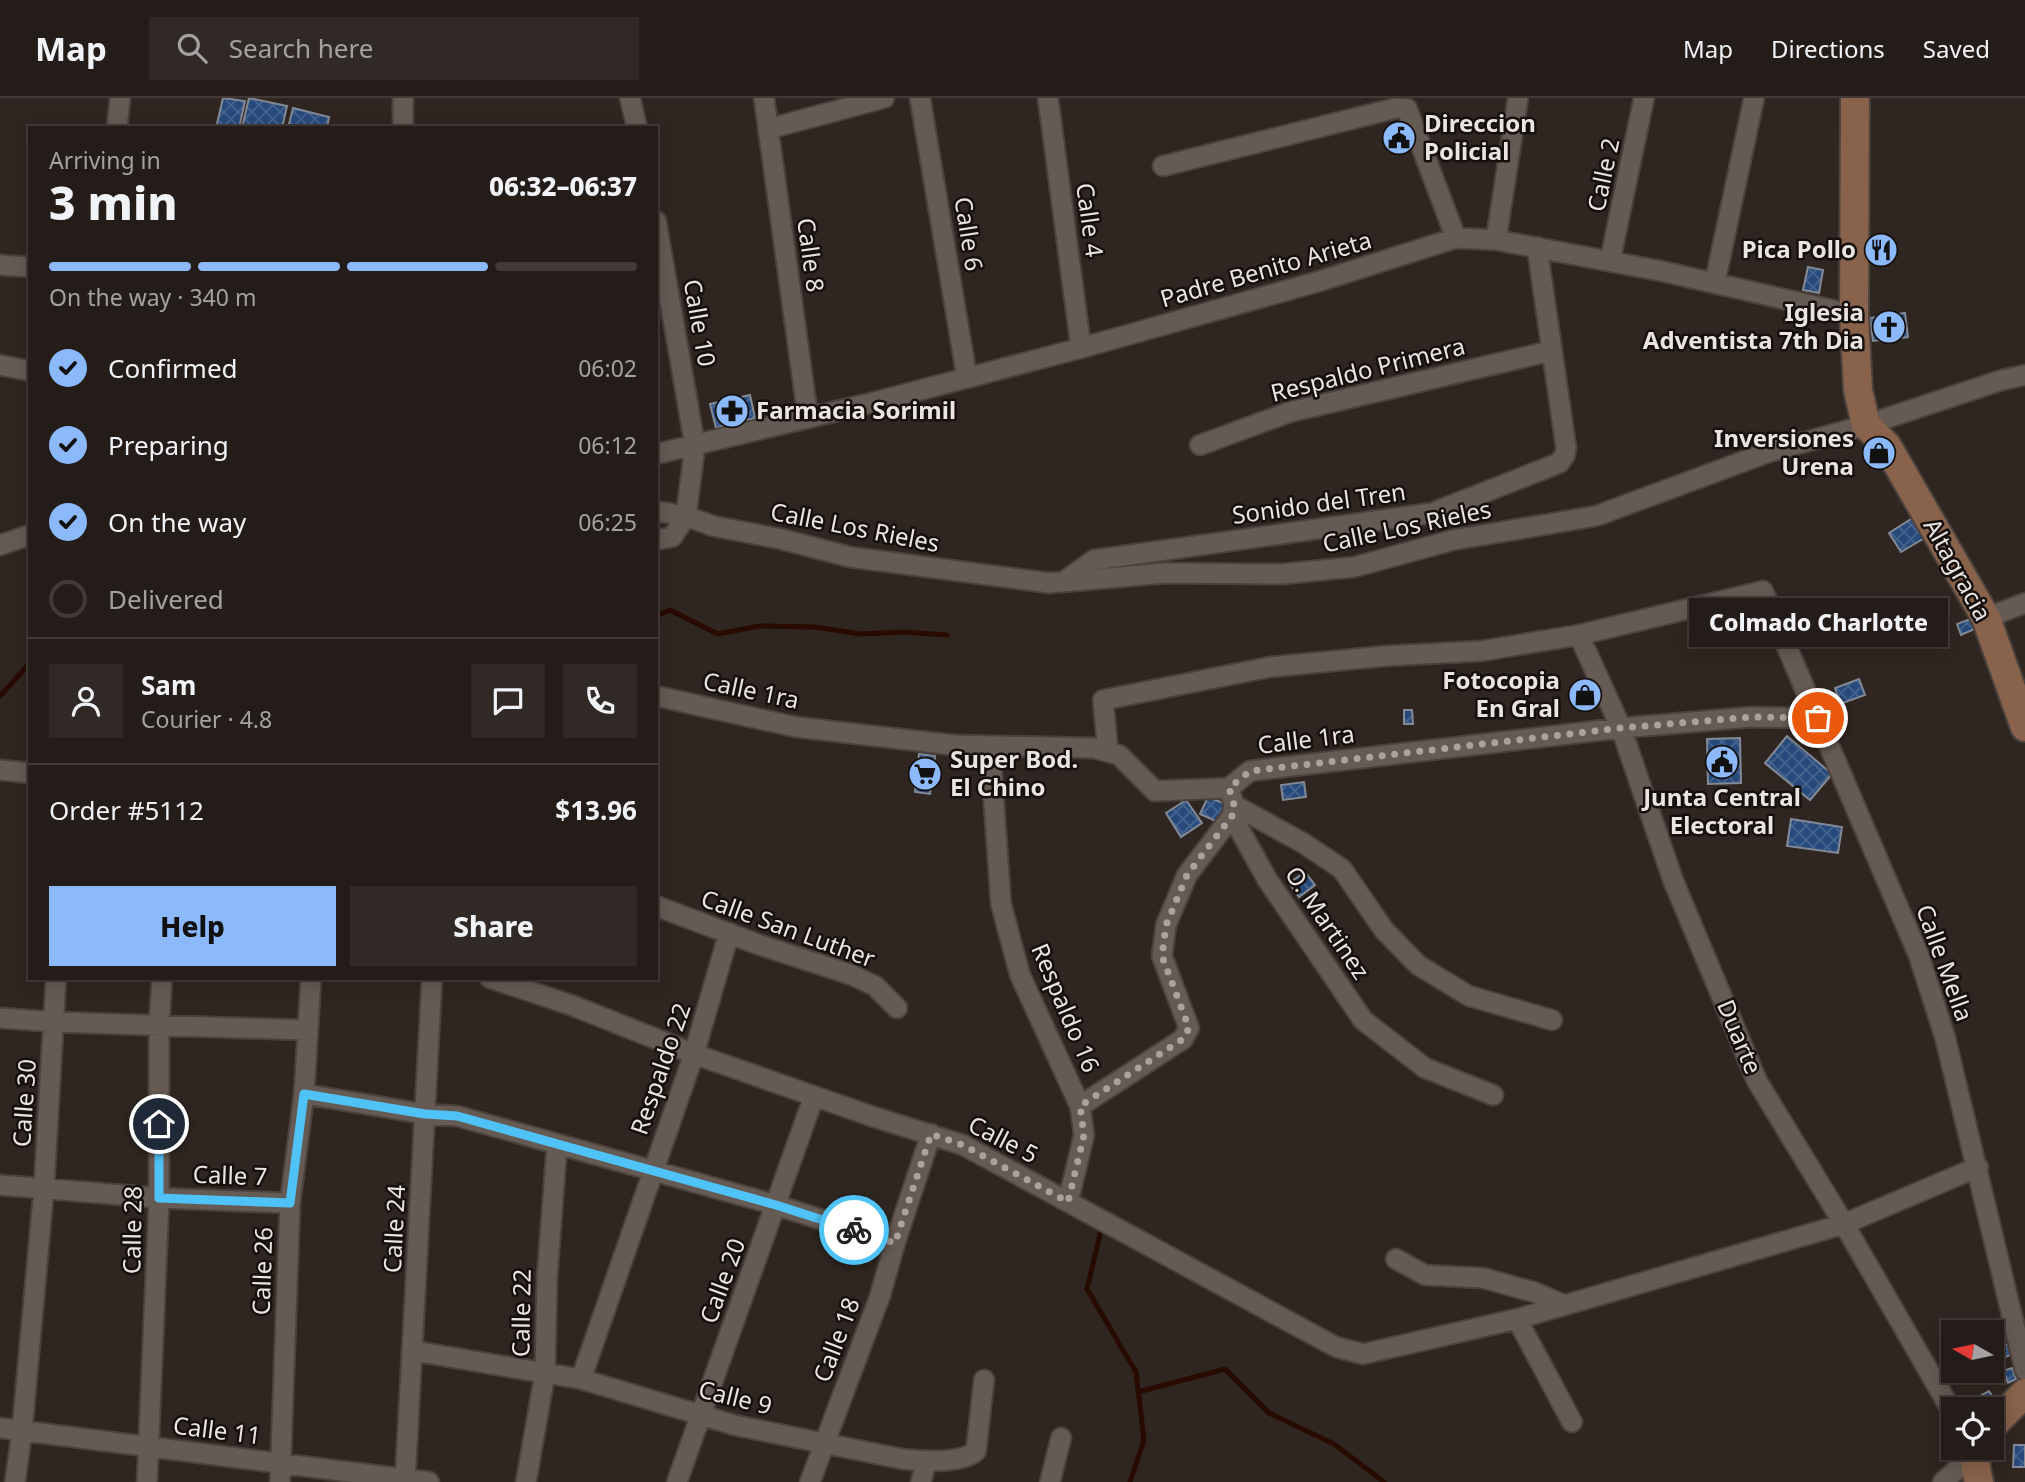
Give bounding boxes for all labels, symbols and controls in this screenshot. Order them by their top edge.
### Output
search box [149,17,639,80]
text: Map [35,26,107,71]
icon: search [173,29,211,67]
text: Search here [229,30,373,66]
text: Map [1683,32,1733,65]
text: Directions [1771,32,1885,65]
text: Saved [1923,32,1990,65]
place label: Direccion Policial [1424,106,1536,167]
public building icon: Direccion Policial [1380,119,1418,157]
street label: Calle 2 [1579,135,1626,215]
text: Arriving in [49,144,161,176]
text: 06:32–06:37 [489,168,637,204]
text: 3 min [49,171,178,233]
street label: Calle 4 [1069,181,1112,259]
street label: Calle 6 [947,194,992,273]
street label: Calle 8 [790,216,833,294]
street label: Padre Benito Arieta [1156,223,1375,315]
restaurant icon: Pica Pollo [1862,231,1900,269]
place label: Pica Pollo [1742,232,1856,265]
street label: Calle 10 [677,276,724,369]
text: On the way · 340 m [49,281,256,313]
place label: Iglesia Adventista 7th Dia [1643,295,1864,356]
church icon: Iglesia Adventista 7th Dia [1870,308,1908,346]
street label: Respaldo Primera [1267,328,1468,409]
icon: check [49,349,87,387]
text: Confirmed [108,350,238,386]
text: 06:02 [578,352,637,384]
pharmacy icon: Farmacia Sorimil [713,392,751,430]
place label: Farmacia Sorimil [756,393,956,426]
place label: Inversiones Urena [1714,421,1854,482]
icon: check [49,426,87,464]
text: Preparing [108,427,229,463]
text: 06:12 [578,429,637,461]
shop icon: Inversiones Urena [1860,434,1898,472]
street label: Sonido del Tren [1230,474,1408,531]
street label: Calle Los Rieles [1319,492,1494,560]
street label: Calle Los Rieles [768,494,943,559]
icon: check [49,503,87,541]
text: On the way [108,504,246,540]
text: 06:25 [578,506,637,538]
street label: Altagracia [1917,512,2000,626]
text: Delivered [108,581,224,617]
callout: Colmado Charlotte [1688,599,1948,648]
text: Colmado Charlotte [1709,606,1928,638]
street label: Calle 1ra [700,663,802,716]
place label: Fotocopia En Gral [1442,663,1560,724]
button: person [49,664,123,738]
button: chat [471,664,545,738]
button: phone [563,664,637,738]
text: Sam [141,667,196,703]
shop icon: Fotocopia En Gral [1566,676,1604,714]
pin [1788,688,1848,748]
icon: bag [1799,699,1837,737]
text: Courier · 4.8 [141,703,272,735]
street label: Calle 1ra [1255,716,1356,761]
place label: Super Bod. El Chino [950,742,1078,803]
public building icon: Junta Central Electoral [1703,743,1741,781]
supermarket icon: Super Bod. El Chino [906,755,944,793]
place label: Junta Central Electoral [1641,780,1801,841]
text: Order #5112 [49,792,204,828]
text: $13.96 [555,792,637,828]
street label: O. Martinez [1278,859,1378,985]
street label: Calle San Luther [697,881,880,974]
button: Help [49,886,336,966]
button: Share [350,886,637,966]
street label: Calle Mella [1909,900,1982,1025]
street label: Respaldo 16 [1024,938,1108,1077]
street label: Duarte [1710,994,1771,1079]
street label: Respaldo 22 [622,998,698,1139]
street label: Calle 30 [4,1058,43,1148]
pin [129,1094,189,1154]
icon: home [140,1105,178,1143]
street label: Calle 5 [963,1107,1044,1170]
street label: Calle 7 [192,1157,268,1192]
street label: Calle 24 [375,1184,412,1274]
street label: Calle 28 [114,1186,149,1274]
courier [819,1195,889,1265]
icon: bike [835,1211,873,1249]
street label: Calle 26 [243,1226,280,1316]
street label: Calle 20 [691,1233,752,1328]
street label: Calle 22 [503,1269,538,1357]
street label: Calle 18 [804,1292,867,1387]
north arrow [1941,1320,2004,1382]
map controls [1941,1320,2004,1460]
street label: Calle 9 [695,1372,776,1422]
button: locate [1941,1397,2004,1460]
street label: Calle 11 [171,1408,263,1451]

